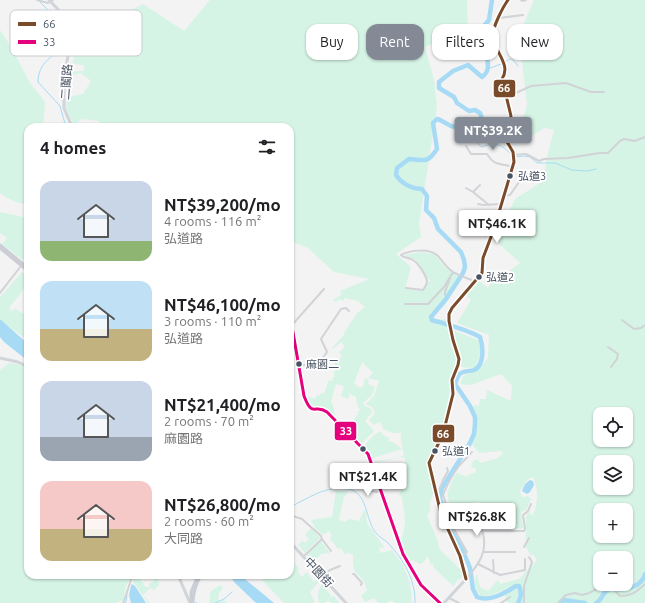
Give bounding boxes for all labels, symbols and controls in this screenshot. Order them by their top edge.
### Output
legend [10,10,142,56]
text: 66 [43,18,55,30]
chip: Buy [306,24,358,60]
chip: Rent [366,24,424,60]
chip: Filters [432,24,499,60]
chip: New [507,24,563,60]
text: 33 [43,36,55,48]
street label: 二鬮路 [58,64,74,100]
line badge: 66 [493,79,516,98]
text: 66 [498,82,510,94]
pin: NT$39.2K [452,117,534,151]
text: NT$39.2K [464,123,522,137]
icon: filters [256,136,278,158]
text: 4 homes [40,138,106,157]
place label: 弘道3 [518,170,546,182]
marker: 弘道3 [505,171,515,181]
text: NT$39,200/mo [164,195,281,214]
icon: home [72,197,120,245]
pin: NT$46.1K [456,210,538,244]
text: 4 rooms · 116 m² [164,214,261,228]
text: NT$46.1K [468,216,526,230]
text: 弘道路 [164,231,203,245]
place label: 弘道2 [486,271,514,283]
marker: 弘道2 [474,272,484,282]
text: NT$46,100/mo [164,295,281,314]
icon: home [72,297,120,345]
text: 3 rooms · 110 m² [164,314,261,328]
text: 弘道路 [164,331,203,345]
place label: 麻園二 [306,358,339,370]
marker: 麻園二 [294,359,304,369]
text: NT$21,400/mo [164,395,281,414]
icon: home [72,397,120,445]
map controls [593,407,633,591]
button: locate [593,407,633,447]
text: 2 rooms · 70 m² [164,414,254,428]
line badge: 33 [334,421,357,441]
line badge: 66 [432,424,455,443]
text: 33 [340,425,352,437]
text: 66 [437,428,449,440]
text: 麻園路 [164,431,203,445]
unlabelled marker [358,444,368,454]
place label: 弘道1 [442,445,470,457]
marker: 弘道1 [430,446,440,456]
button: layers [593,455,633,495]
pin: NT$21.4K [327,463,409,497]
text: NT$21.4K [339,469,397,483]
text: NT$26,800/mo [164,495,281,514]
icon: home [72,497,120,545]
pin: NT$26.8K [436,503,518,537]
button: + [593,503,633,543]
text: NT$26.8K [448,509,506,523]
text: 2 rooms · 60 m² [164,514,254,528]
text: 大同路 [164,531,203,545]
button: − [593,551,633,591]
street label: 中園街 [302,554,336,590]

